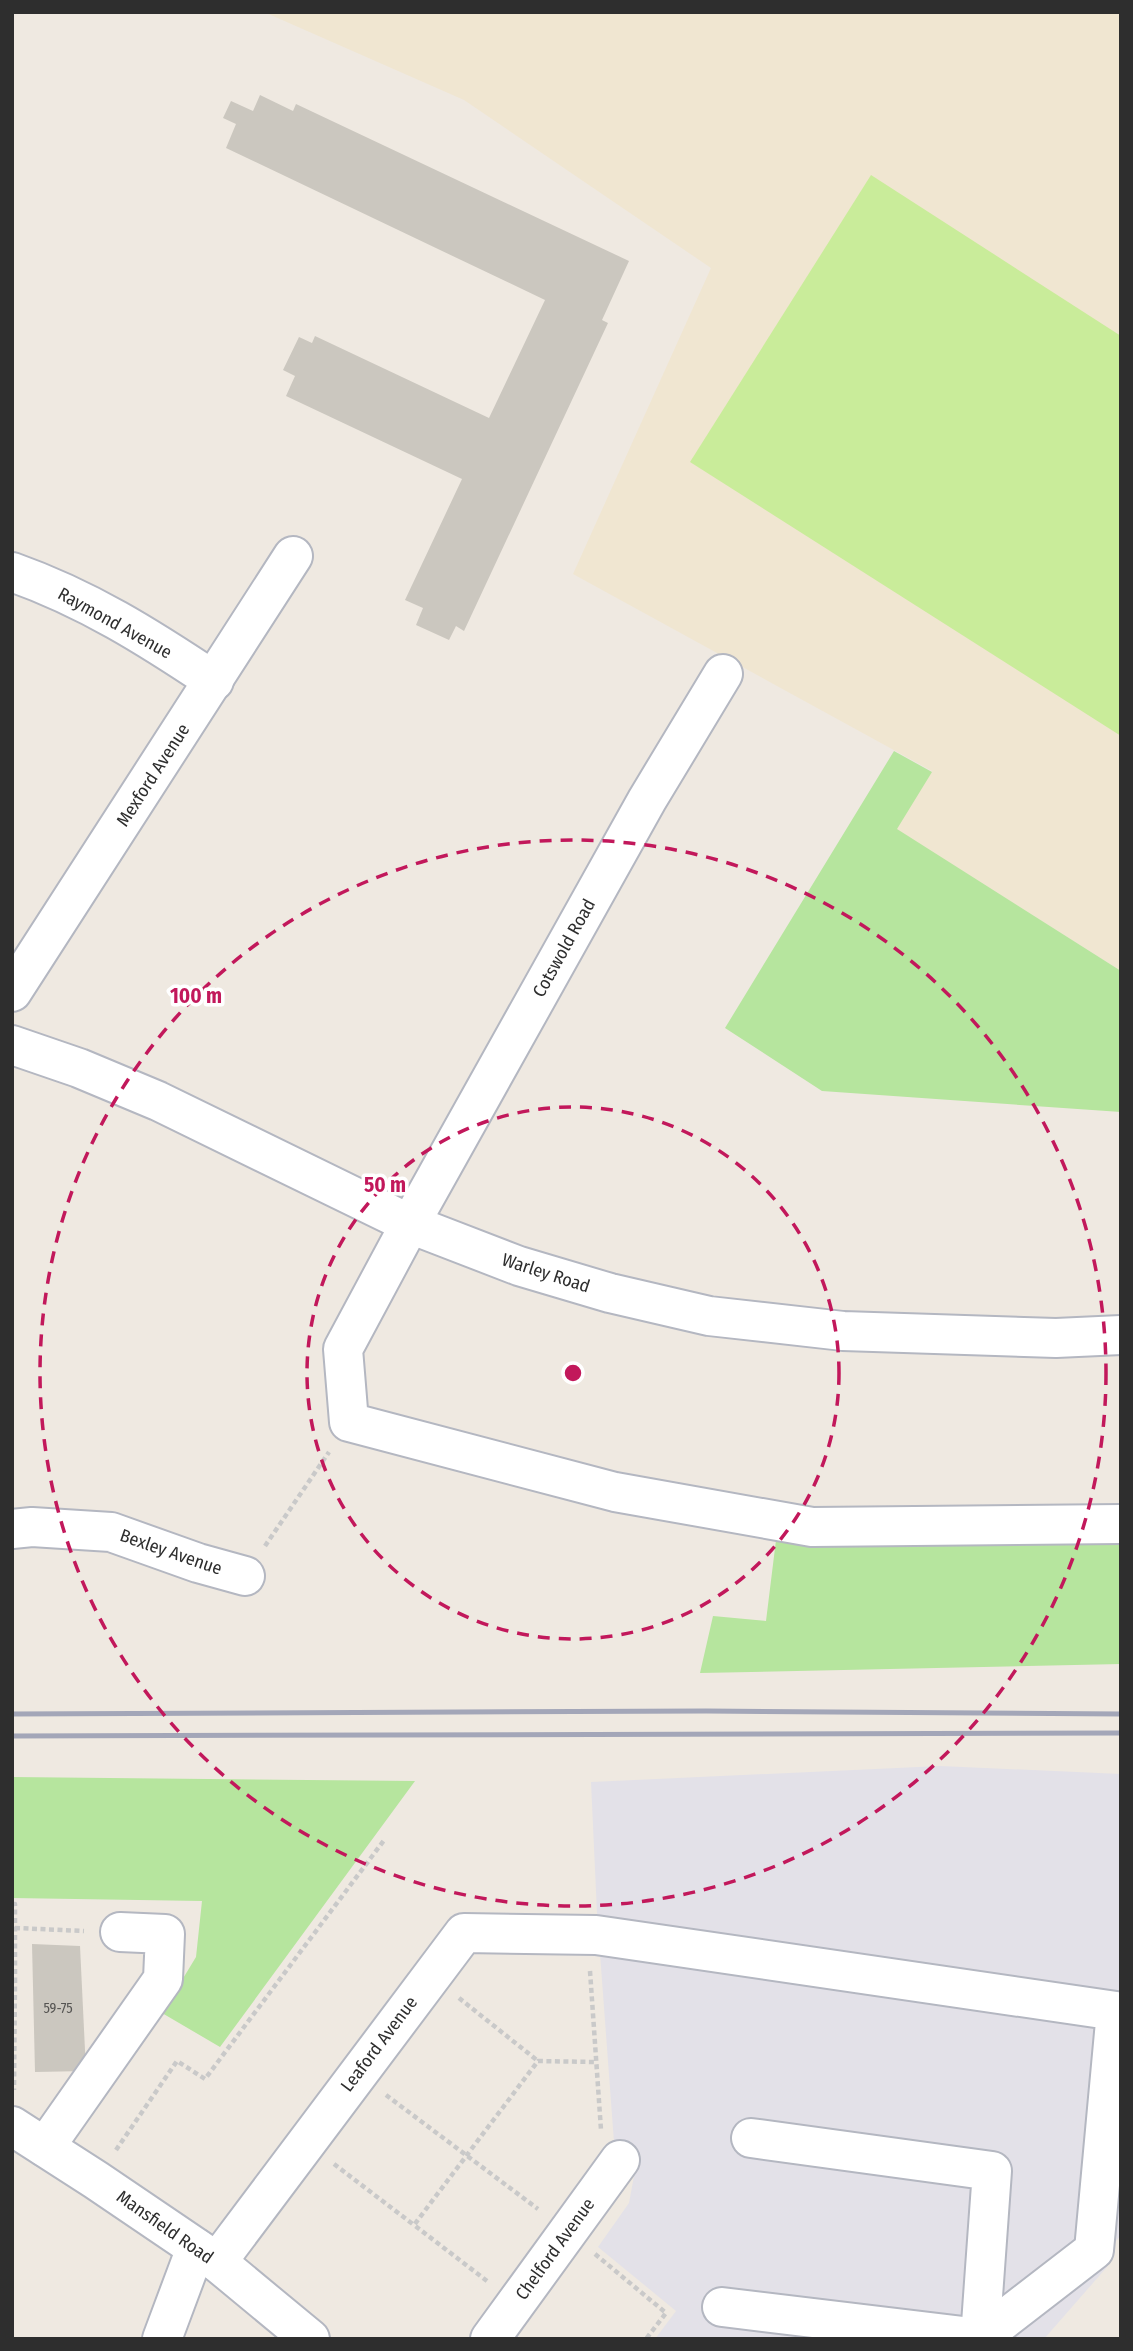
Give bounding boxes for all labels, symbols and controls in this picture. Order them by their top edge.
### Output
street label: Raymond Avenue [54,583,176,663]
street label: Mexford Avenue [112,719,194,830]
street label: Cotswold Road [528,895,600,1001]
text: 100 m [170,983,222,1009]
text: 50 m [364,1172,406,1198]
street label: Warley Road [499,1248,593,1298]
centre of rings [561,1361,585,1385]
street label: Bexley Avenue [117,1524,225,1580]
street label: Leaford Avenue [336,1992,422,2096]
house number: 59-75 [43,2000,73,2017]
street label: Mansfield Road [112,2186,218,2268]
street label: Chelford Avenue [511,2194,599,2304]

